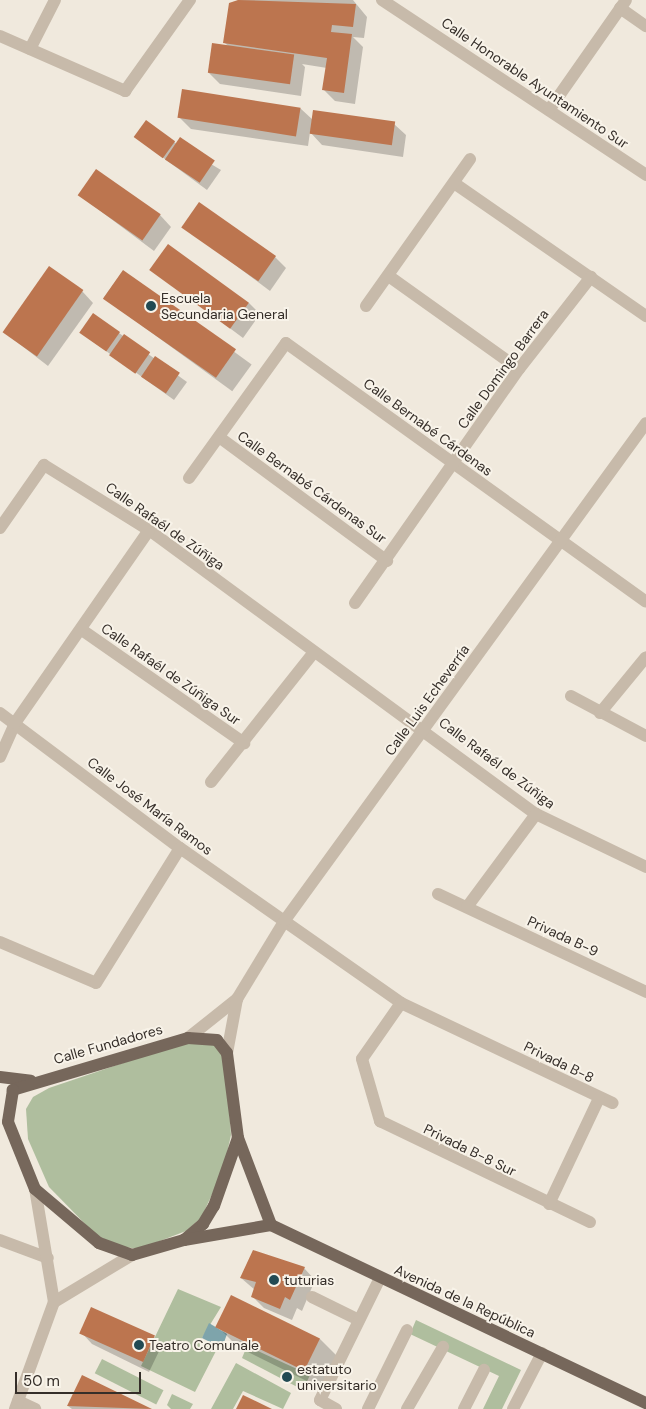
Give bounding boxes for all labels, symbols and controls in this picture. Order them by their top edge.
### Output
street label: Calle Honorable Ayuntamiento Sur [438,14,632,152]
place label: Escuela Secundaria General [161,290,288,322]
marker: Escuela Secundaria General [145,300,157,312]
street label: Calle Domingo Barrera [454,306,552,432]
street label: Calle Bernabé Cárdenas [360,375,496,479]
street label: Calle Bernabé Cárdenas Sur [234,427,390,547]
street label: Calle Rafaél de Zúñiga [102,479,228,573]
street label: Calle Rafaél de Zúñiga Sur [98,619,244,729]
street label: Calle Luis Echeverría [381,641,473,759]
street label: Calle Rafaél de Zúñiga [436,714,558,812]
street label: Calle José María Ramos [84,754,216,858]
street label: Privada B-9 [525,912,601,960]
street label: Calle Fundadores [52,1020,164,1068]
street label: Privada B-8 [521,1038,597,1086]
street label: Privada B-8 Sur [421,1120,519,1180]
street label: Avenida de la República [392,1261,538,1341]
place label: tuturias [284,1272,334,1288]
marker: tuturias [268,1274,280,1286]
place label: Teatro Comunale [149,1337,259,1353]
marker: Teatro Comunale [133,1339,145,1351]
place label: estatuto universitario [297,1361,377,1394]
scale bar [18,1362,144,1394]
text: 50 m [23,1371,60,1391]
marker: estatuto universitario [281,1371,293,1383]

